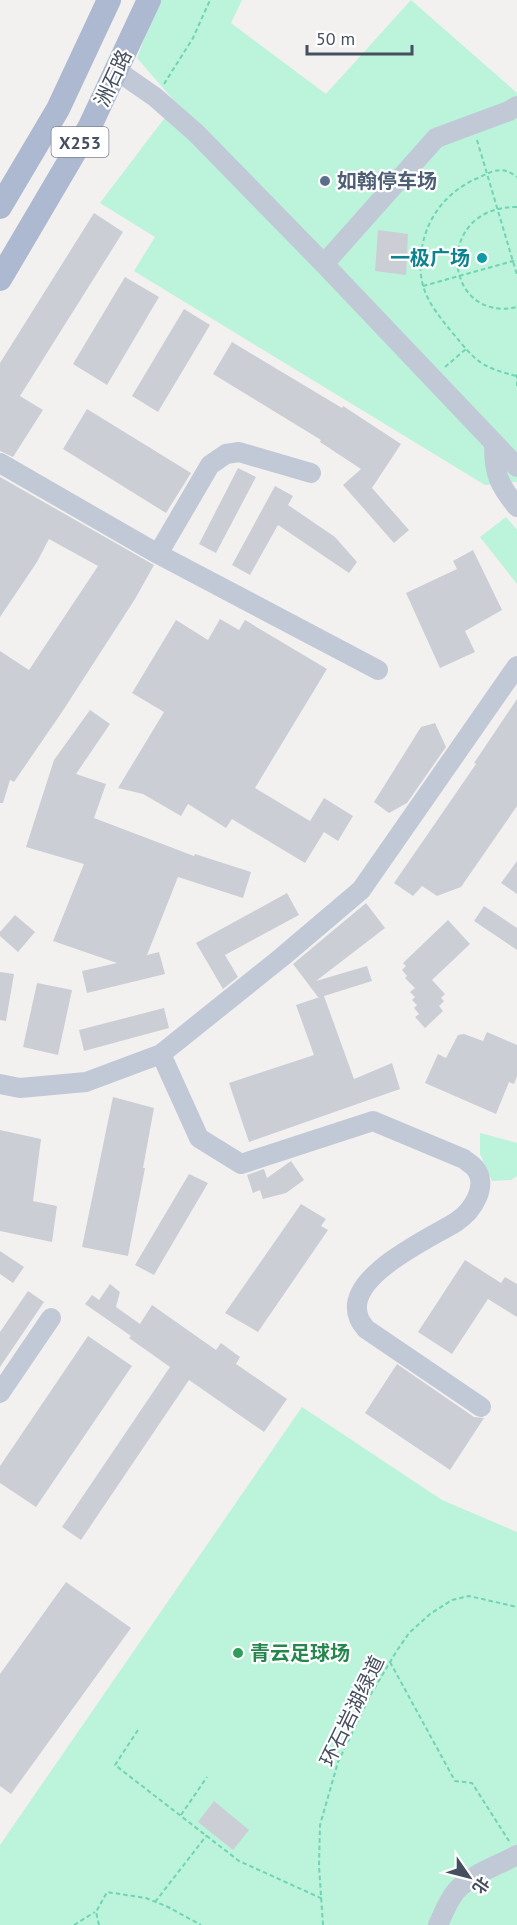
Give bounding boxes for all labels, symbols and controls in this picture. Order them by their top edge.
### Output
scale bar [307,18,412,56]
text: 50 m [316,27,355,50]
street label: 洲石路 [89,45,137,111]
road number: X253 [52,127,109,157]
place label: 如翰停车场 [337,168,437,194]
marker: 如翰停车场 [318,174,332,188]
place label: 一极广场 [390,245,470,271]
marker: 一极广场 [475,251,489,265]
place label: 青云足球场 [250,1640,350,1666]
marker: 青云足球场 [231,1646,245,1660]
street label: 环石岩湖绿道 [314,1651,390,1771]
north arrow [439,1847,499,1907]
text: 北 [469,1873,494,1898]

